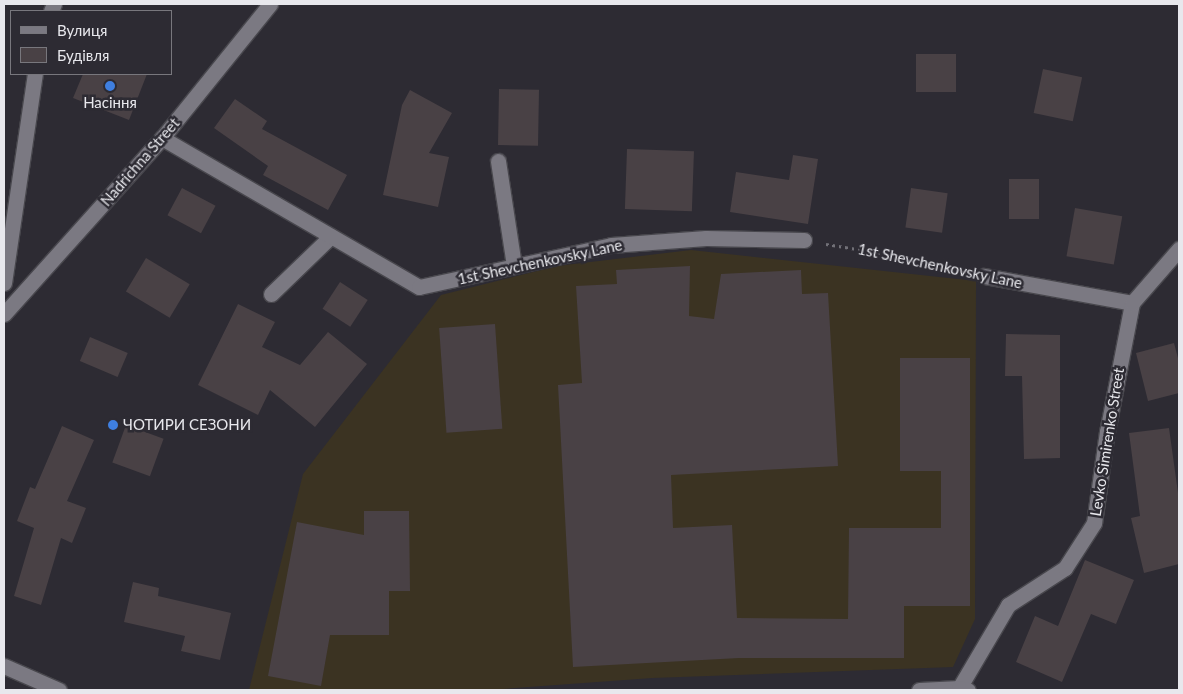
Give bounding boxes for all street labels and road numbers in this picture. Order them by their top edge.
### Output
street label: Nadrichna Street [97,114,183,210]
street label: 1st Shevchenkovsky Lane [456,236,624,288]
street label: 1st Shevchenkovsky Lane [856,240,1024,292]
street label: Levko Simirenko Street [1086,366,1128,518]

